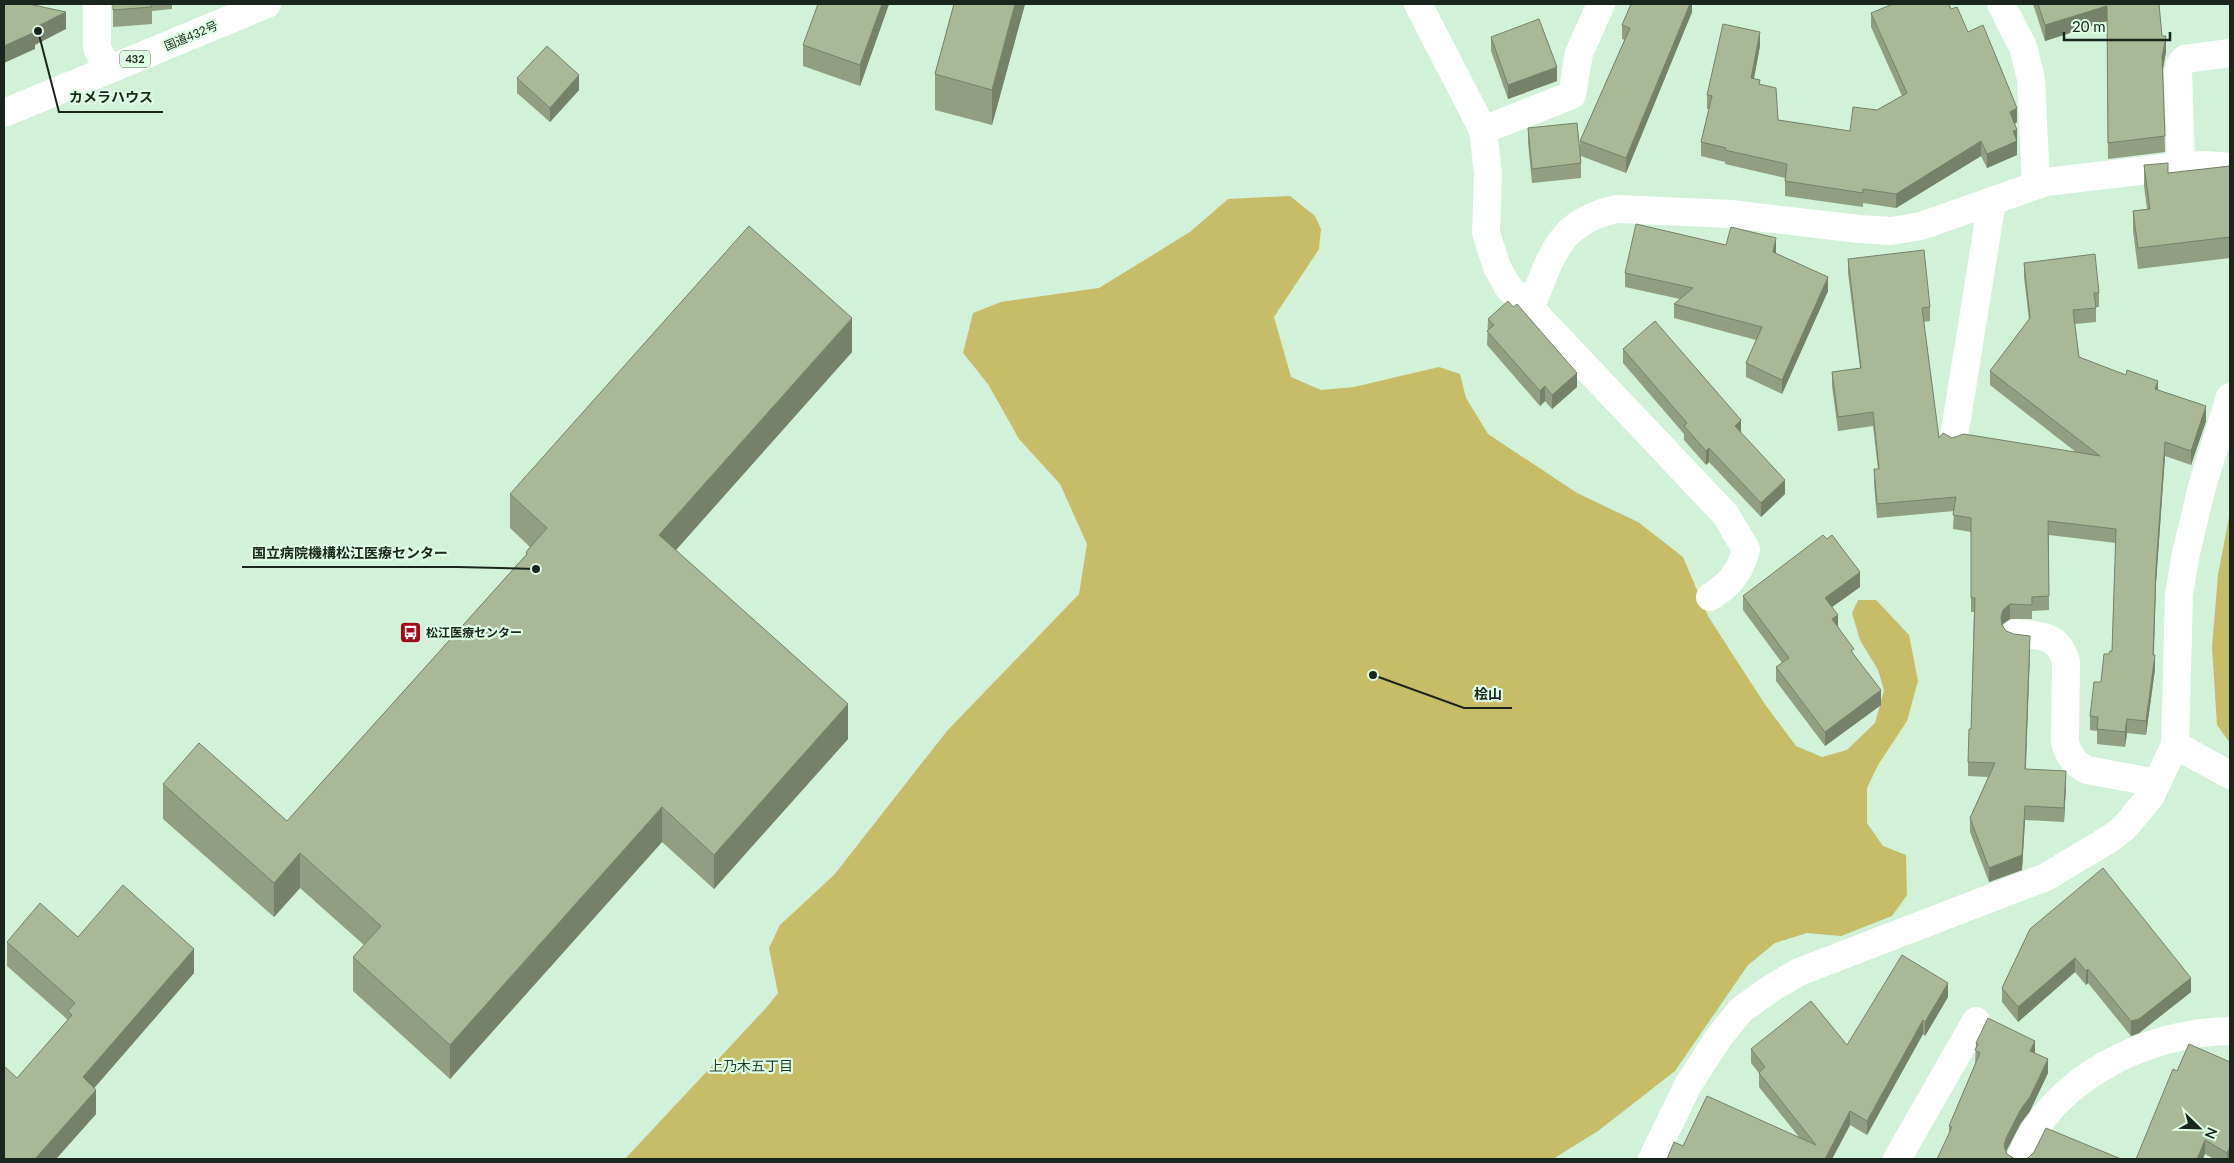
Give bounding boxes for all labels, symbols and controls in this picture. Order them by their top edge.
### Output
scale bar [2064,10,2170,42]
text: 20 m [2072,17,2106,35]
street label: 国道432号 [162,18,220,54]
road number: 432 [120,51,150,68]
callout: カメラハウス [59,83,163,112]
text: カメラハウス [69,88,153,105]
callout: 国立病院機構松江医療センター [242,538,458,567]
text: 国立病院機構松江医療センター [252,544,448,561]
bus stop icon: 松江医療センター [398,621,422,645]
place label: 松江医療センター [426,625,522,640]
callout: 桧山 [1464,679,1512,708]
text: 桧山 [1474,685,1502,702]
district label: 上乃木五丁目 [709,1057,793,1074]
north arrow [2174,1103,2224,1153]
text: N [2201,1125,2221,1142]

